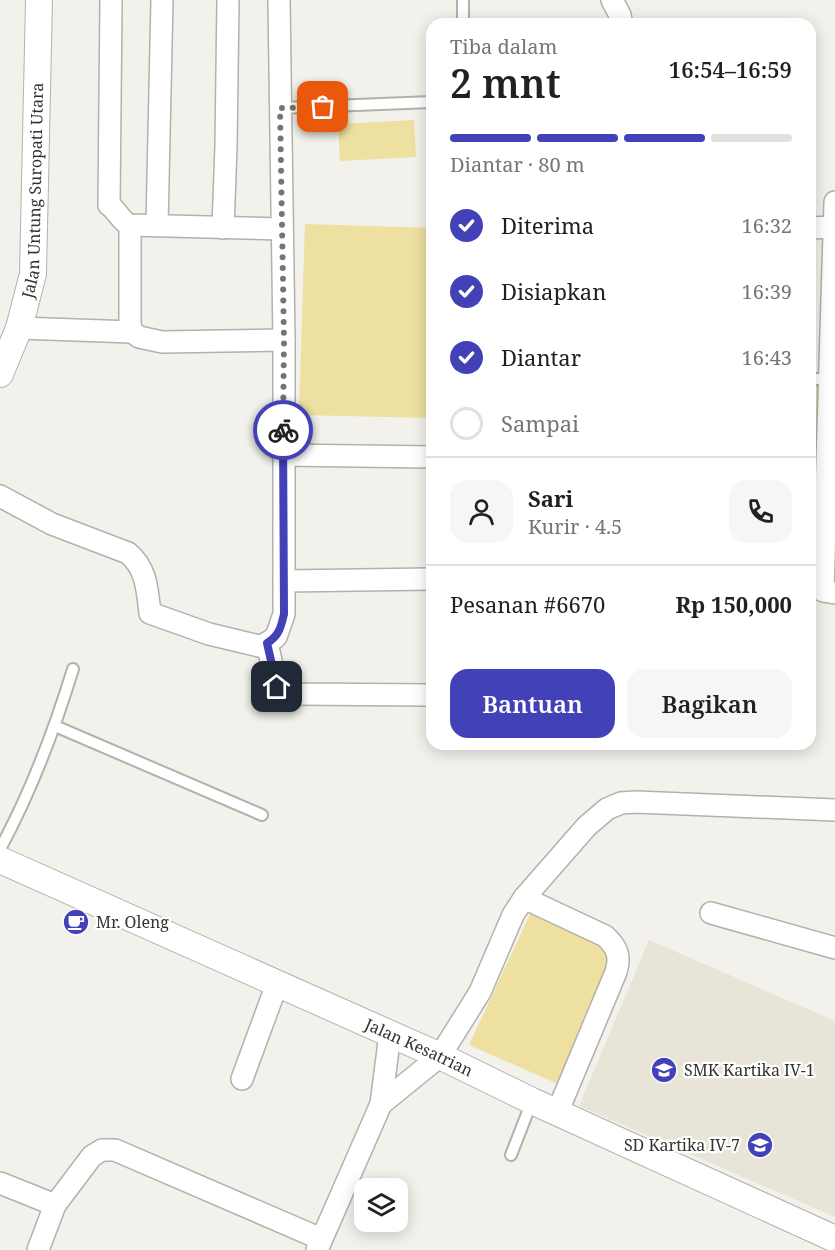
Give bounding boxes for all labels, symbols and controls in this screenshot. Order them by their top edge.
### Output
text: Tiba dalam [450,33,557,60]
text: 16:54–16:59 [669,54,792,84]
text: 2 mnt [450,56,561,109]
pin [297,81,348,132]
street label: Jalan Untung Suropati Utara [16,82,48,301]
icon: bag [306,90,339,123]
text: Diantar · 80 m [450,151,585,178]
icon: check [450,209,483,242]
text: Diterima [501,210,594,240]
text: 16:32 [742,212,792,239]
icon: check [450,275,483,308]
text: Disiapkan [501,276,606,306]
text: 16:39 [742,278,792,305]
icon: check [450,341,483,374]
text: Diantar [501,342,581,372]
text: 16:43 [742,344,792,371]
courier [253,400,313,460]
text: Sampai [501,408,579,438]
icon: bike [267,414,300,447]
button: person [450,480,513,543]
button: phone [729,480,792,543]
text: Sari [528,483,573,513]
text: Kurir · 4.5 [528,513,622,540]
text: Pesanan #6670 [450,589,605,619]
text: Rp 150,000 [675,589,792,619]
pin [251,661,302,712]
button: Bantuan [450,669,615,738]
button: Bagikan [627,669,792,738]
icon: home [260,670,293,703]
cafe icon: Mr. Oleng [61,907,91,937]
place label: Mr. Oleng [96,911,169,933]
street label: Jalan Kesatrian [361,1013,477,1082]
school or university icon: SMK Kartika IV-1 [649,1055,679,1085]
place label: SMK Kartika IV-1 [684,1059,815,1081]
school or university icon: SD Kartika IV-7 [745,1130,775,1160]
place label: SD Kartika IV-7 [624,1134,740,1156]
map controls [354,1178,408,1232]
button: layers [354,1178,408,1232]

